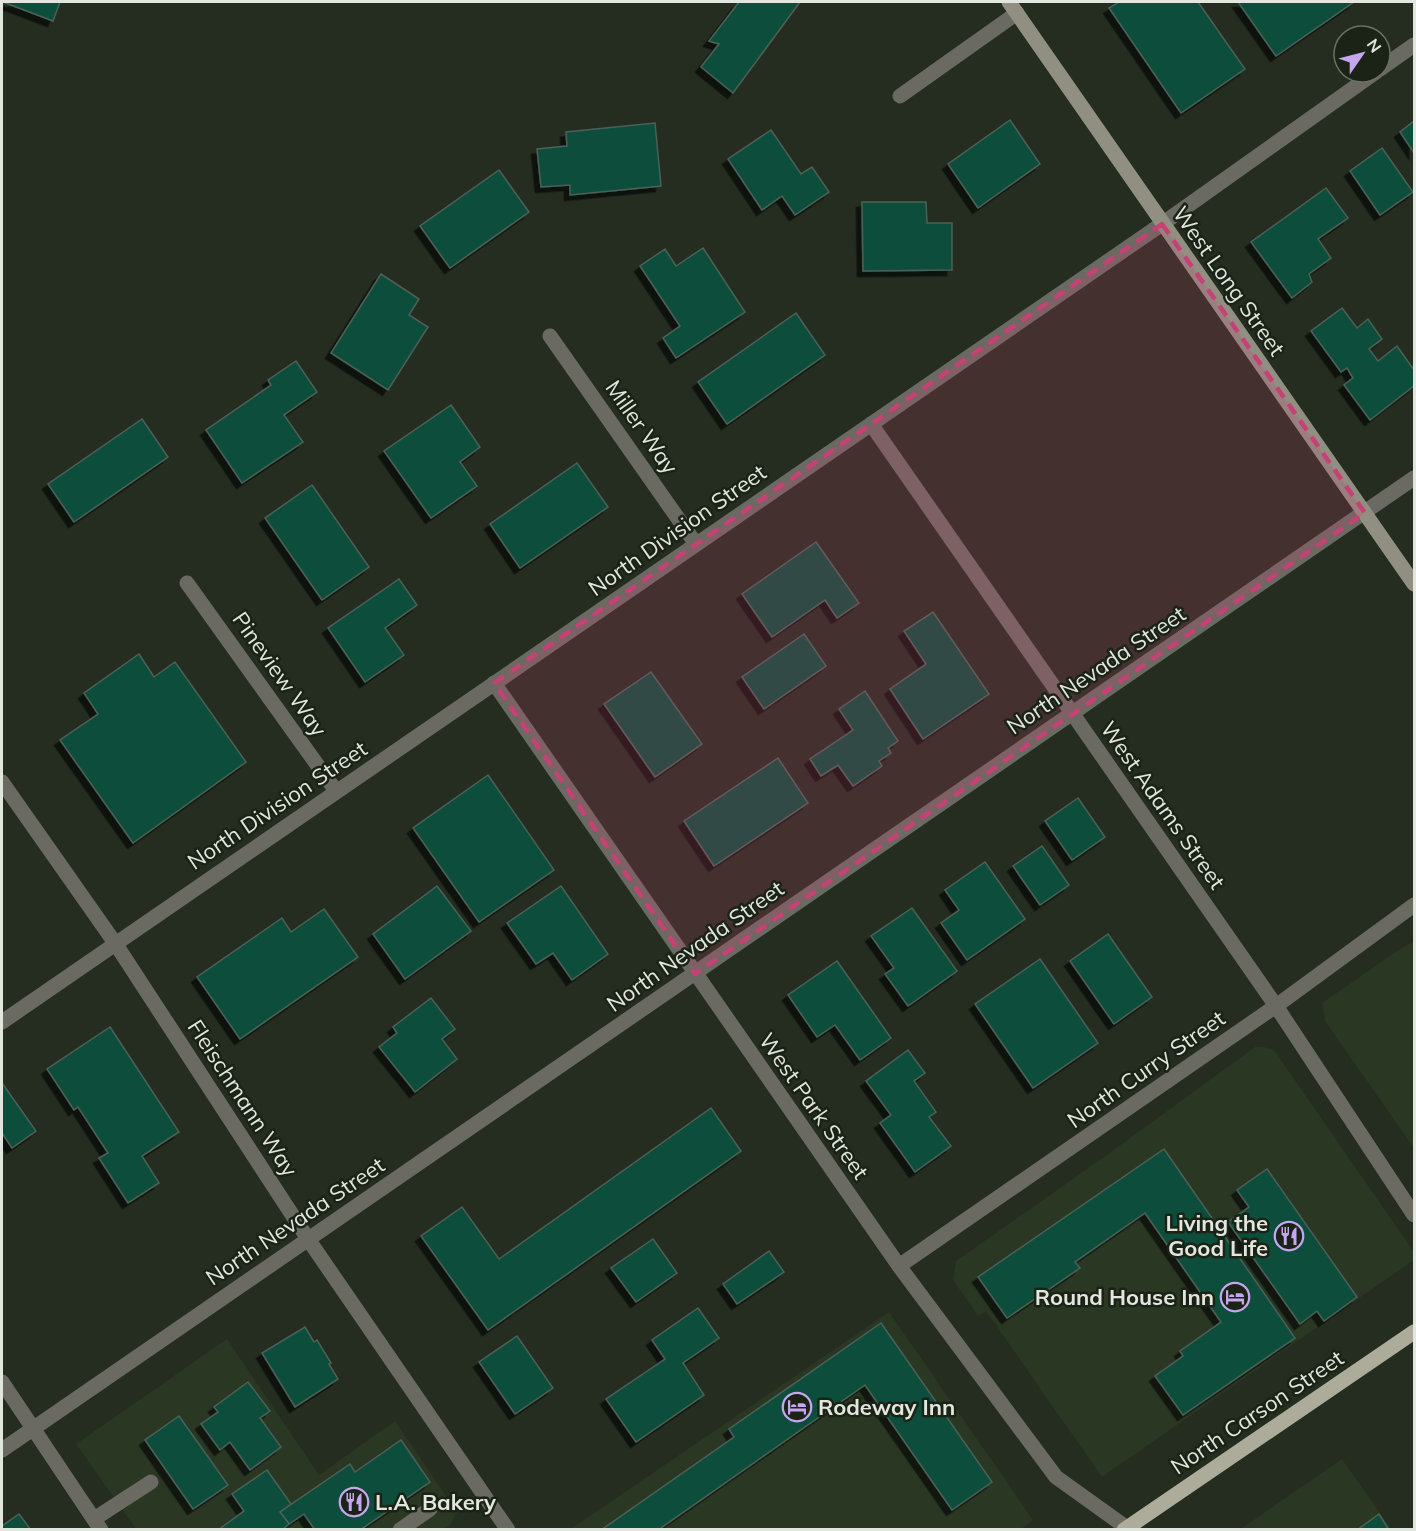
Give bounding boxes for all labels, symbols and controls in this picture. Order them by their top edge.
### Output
north arrow [1332,24,1392,84]
text: N [1363,35,1386,56]
street label: West Long Street [1167,201,1291,362]
street label: Miller Way [599,375,685,480]
street label: North Division Street [583,458,772,602]
street label: North Nevada Street [1001,600,1191,740]
street label: Pineview Way [227,606,333,742]
street label: West Adams Street [1095,716,1232,895]
street label: North Division Street [182,734,372,876]
street label: North Nevada Street [601,874,789,1018]
street label: North Curry Street [1062,1004,1231,1134]
street label: Fleischmann Way [182,1014,304,1182]
street label: West Park Street [753,1027,875,1185]
street label: North Nevada Street [200,1151,390,1291]
place label: Living the Good Life [1166,1209,1268,1262]
restaurant icon: Living the Good Life [1273,1220,1305,1252]
hotel icon: Round House Inn [1219,1281,1251,1313]
place label: Round House Inn [1035,1283,1214,1311]
street label: North Carson Street [1165,1344,1349,1480]
hotel icon: Rodeway Inn [781,1391,813,1423]
place label: Rodeway Inn [818,1393,955,1421]
restaurant icon: L.A. Bakery [338,1486,370,1518]
place label: L.A. Bakery [375,1488,496,1516]

